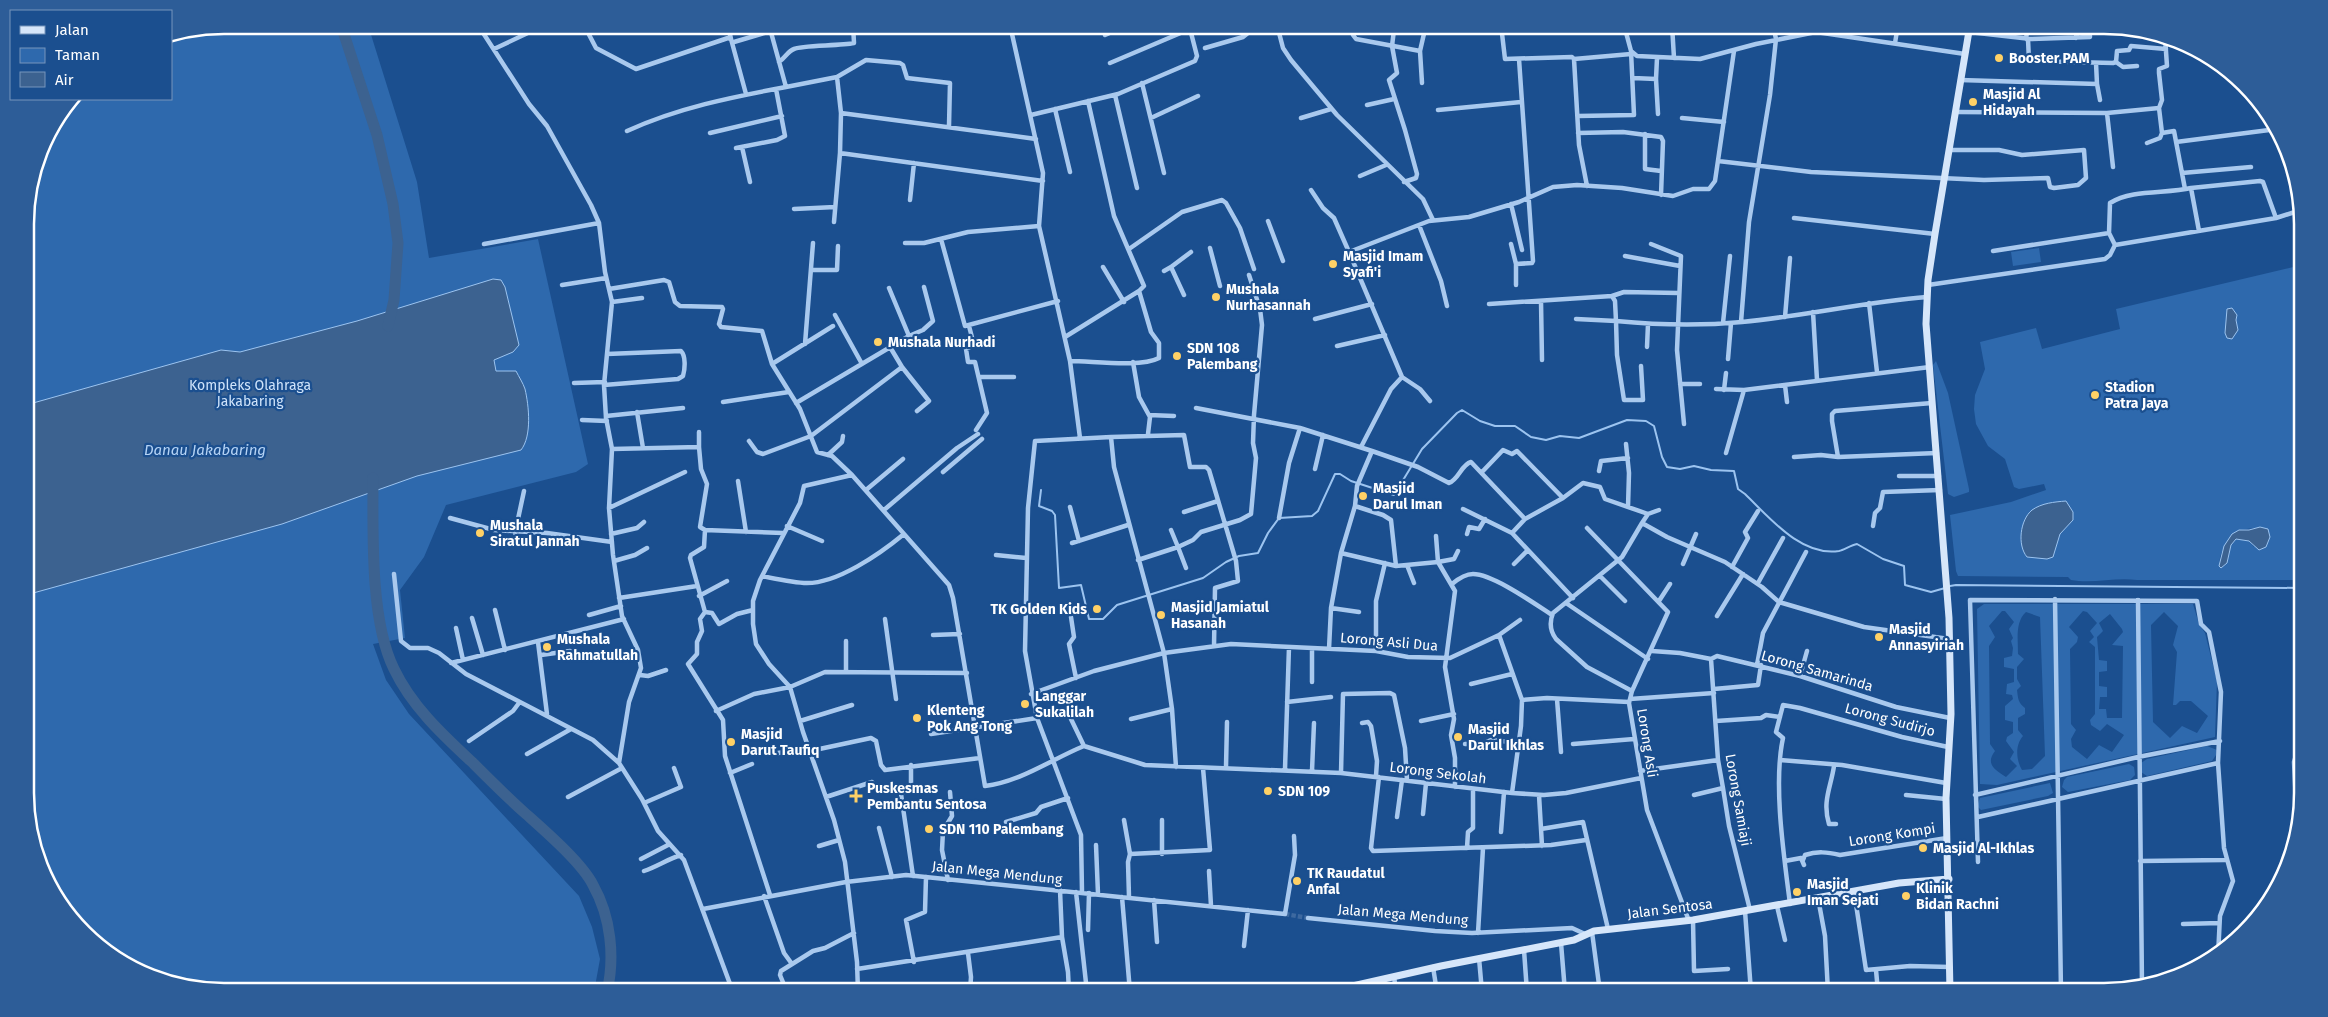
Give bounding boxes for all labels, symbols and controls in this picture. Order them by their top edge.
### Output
legend [10,10,172,100]
text: Jalan [55,21,89,39]
text: Taman [55,46,100,64]
place label: Booster PAM [2009,50,2089,67]
marker: Booster PAM [1993,52,2005,64]
text: Air [55,71,74,89]
place label: Masjid Al Hidayah [1983,86,2041,119]
marker: Masjid Al Hidayah [1967,96,1979,108]
place label: Masjid Imam Syafi'i [1343,248,1424,281]
marker: Masjid Imam Syafi'i [1327,258,1339,270]
place label: Mushala Nurhasannah [1226,281,1311,314]
marker: Mushala Nurhasannah [1210,291,1222,303]
place label: Mushala Nurhadi [888,334,996,351]
marker: Mushala Nurhadi [872,336,884,348]
place label: SDN 108 Palembang [1187,340,1258,373]
marker: SDN 108 Palembang [1171,350,1183,362]
park label: Kompleks Olahraga Jakabaring [189,377,311,410]
place label: Stadion Patra Jaya [2105,379,2169,412]
marker: Stadion Patra Jaya [2089,389,2101,401]
water label: Danau Jakabaring [144,441,266,459]
place label: Masjid Darul Iman [1373,480,1442,513]
marker: Masjid Darul Iman [1357,490,1369,502]
place label: Mushala Siratul Jannah [490,517,580,550]
marker: Mushala Siratul Jannah [474,527,486,539]
place label: Masjid Jamiatul Hasanah [1171,599,1270,632]
place label: TK Golden Kids [990,601,1087,618]
marker: TK Golden Kids [1091,603,1103,615]
marker: Masjid Jamiatul Hasanah [1155,609,1167,621]
place label: Masjid Annasyiriah [1888,621,1964,654]
street label: Lorong Asli Dua [1339,629,1439,655]
place label: Mushala Rahmatullah [557,631,638,664]
marker: Masjid Annasyiriah [1873,631,1885,643]
marker: Mushala Rahmatullah [541,641,553,653]
street label: Lorong Samarinda [1759,647,1875,695]
place label: Langgar Sukalilah [1035,688,1094,721]
marker: Langgar Sukalilah [1019,698,1031,710]
street label: Lorong Sudirjo [1843,700,1937,740]
place label: Klenteng Pok Ang Tong [927,702,1013,735]
street label: Lorong Asli [1633,707,1661,779]
marker: Klenteng Pok Ang Tong [911,712,923,724]
place label: Masjid Darul Ikhlas [1468,721,1544,754]
place label: Masjid Darut Taufiq [741,726,819,759]
marker: Masjid Darul Ikhlas [1452,731,1464,743]
marker: Masjid Darut Taufiq [725,736,737,748]
street label: Lorong Samiaji [1721,752,1755,848]
street label: Lorong Sekolah [1389,759,1487,787]
place label: Puskesmas Pembantu Sentosa [867,780,987,813]
place label: SDN 109 [1278,783,1330,800]
marker: SDN 109 [1262,785,1274,797]
marker: Puskesmas Pembantu Sentosa [849,789,863,803]
street label: Lorong Kompi [1847,820,1937,850]
place label: SDN 110 Palembang [939,821,1064,838]
marker: SDN 110 Palembang [923,823,935,835]
place label: Masjid Al-Ikhlas [1933,840,2034,857]
marker: Masjid Al-Ikhlas [1917,842,1929,854]
street label: Jalan Mega Mendung [931,858,1064,888]
place label: TK Raudatul Anfal [1306,865,1385,898]
marker: TK Raudatul Anfal [1291,875,1303,887]
place label: Masjid Iman Sejati [1807,876,1879,909]
place label: Klinik Bidan Rachni [1916,880,1999,913]
marker: Masjid Iman Sejati [1791,886,1803,898]
marker: Klinik Bidan Rachni [1900,890,1912,902]
street label: Jalan Sentosa [1626,895,1714,923]
street label: Jalan Mega Mendung [1337,901,1470,929]

